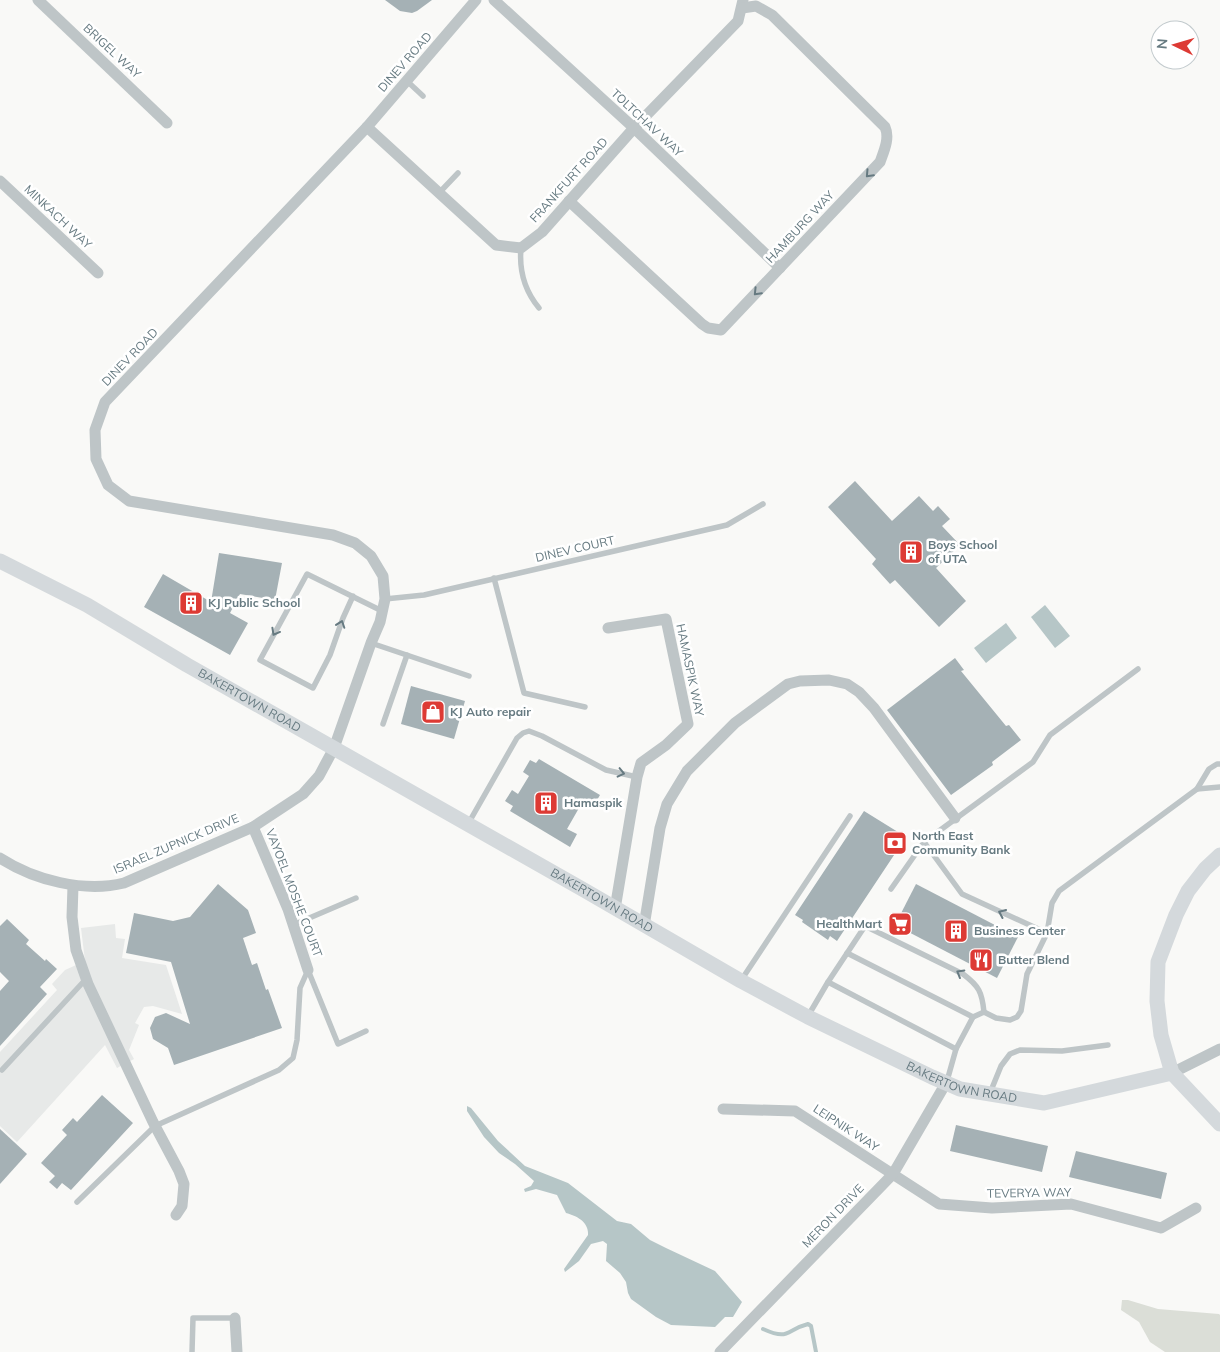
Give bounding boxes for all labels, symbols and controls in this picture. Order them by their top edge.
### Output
street label: BRIGEL WAY [80,20,145,82]
north arrow [1150,20,1200,70]
street label: DINEV ROAD [374,29,435,95]
text: N [1153,38,1171,50]
street label: TOLTCHAV WAY [608,86,687,160]
street label: FRANKFURT ROAD [526,134,611,225]
one-way arrow [866,169,875,178]
street label: MINKACH WAY [21,182,96,252]
street label: HAMBURG WAY [762,187,837,266]
one-way arrow [754,286,763,295]
street label: DINEV ROAD [98,325,161,389]
street label: DINEV COURT [534,532,617,565]
place label: Boys School of UTA [928,537,997,566]
building icon: Boys School of UTA [898,539,924,565]
building icon: KJ Public School [178,590,204,616]
place label: KJ Public School [208,595,300,610]
one-way arrow [335,620,345,629]
street label: HAMASPIK WAY [673,622,708,718]
one-way arrow [271,626,281,635]
street label: BAKERTOWN ROAD [196,665,304,735]
shop icon: KJ Auto repair [420,699,446,725]
place label: KJ Auto repair [450,704,531,719]
one-way arrow [617,767,626,778]
building icon: Hamaspik [533,790,559,816]
place label: Hamaspik [564,795,623,810]
street label: ISRAEL ZUPNICK DRIVE [111,810,241,877]
street label: VAYOEL MOSHE COURT [263,827,326,960]
place label: North East Community Bank [912,828,1010,857]
bank icon: North East Community Bank [882,830,908,856]
street label: BAKERTOWN ROAD [548,865,656,935]
one-way arrow [998,908,1007,919]
supermarket icon: HealthMart [887,911,913,937]
place label: HealthMart [816,916,882,931]
building icon: Business Center [943,918,969,944]
place label: Business Center [974,923,1065,938]
restaurant icon: Butter Blend [968,947,994,973]
place label: Butter Blend [998,952,1069,967]
one-way arrow [957,969,966,979]
street label: BAKERTOWN ROAD [904,1058,1018,1105]
street label: LEIPNIK WAY [811,1101,883,1155]
street label: MERON DRIVE [798,1181,867,1251]
street label: TEVERYA WAY [987,1184,1072,1201]

